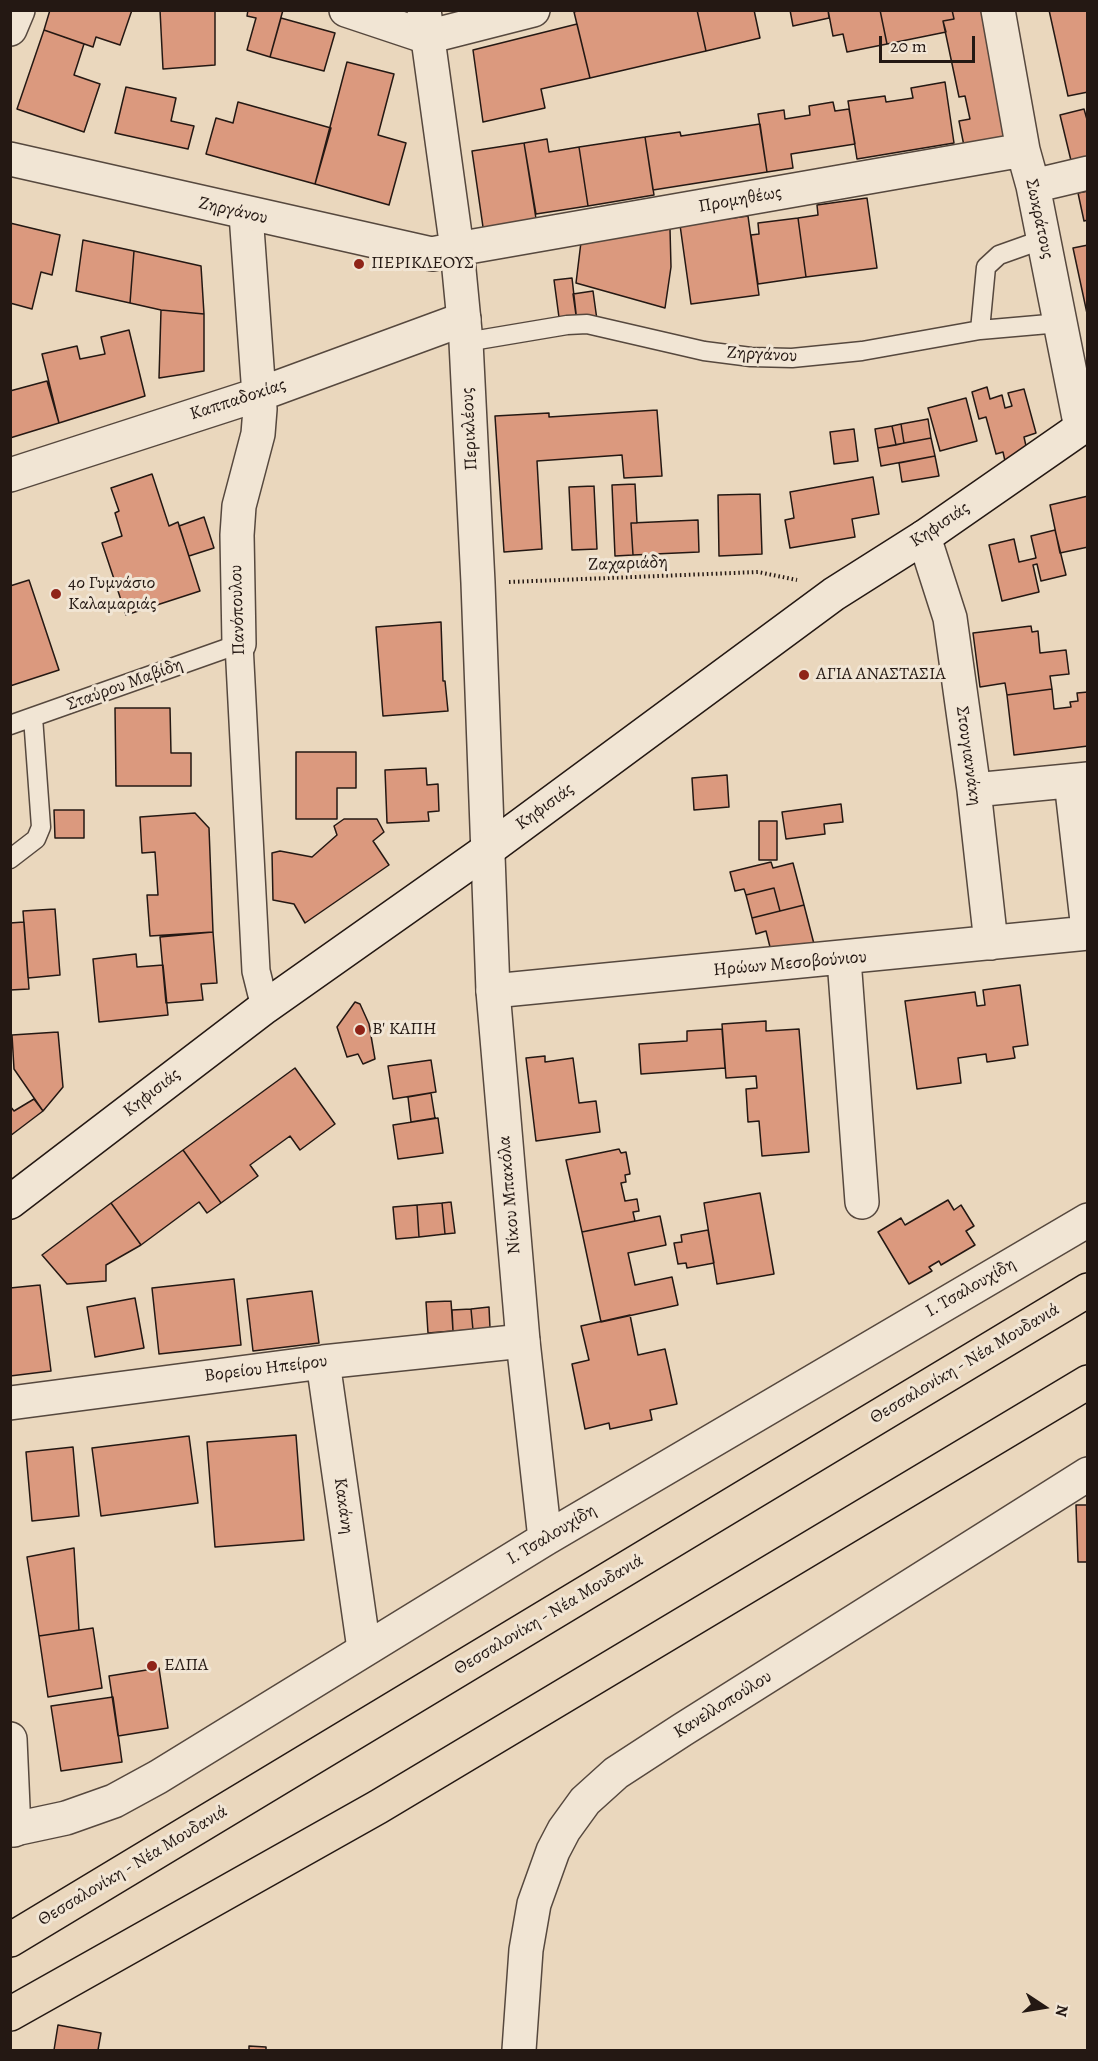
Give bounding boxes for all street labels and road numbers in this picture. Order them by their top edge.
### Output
street label: Σωκράτους [1020,177,1058,261]
street label: Προμηθέως [697,182,783,218]
street label: Ζηργάνου [196,193,270,229]
street label: Ζηργάνου [726,342,798,368]
street label: Καππαδοκίας [187,374,289,426]
street label: Περικλέους [457,387,483,471]
street label: Κηφισιάς [906,497,974,553]
street label: Ζαχαριάδη [588,552,668,576]
street label: Πανόπουλου [226,564,250,656]
street label: Σταύρου Μαβίδη [64,654,186,716]
street label: Στουγιαννάκη [950,705,986,807]
street label: Κηφισιάς [512,779,578,835]
street label: Ηρώων Μεσοβούνιου [712,947,868,981]
street label: Κηφισιάς [119,1064,185,1122]
street label: Νίκου Μπακόλα [494,1135,526,1255]
street label: Ι. Τσαλουχίδη [922,1254,1020,1322]
street label: Θεσσαλονίκη - Νέα Μουδανιά [866,1299,1064,1429]
street label: Βορείου Ηπείρου [203,1351,329,1387]
street label: Κακάνη [328,1476,358,1536]
street label: Ι. Τσαλουχίδη [503,1500,601,1570]
street label: Θεσσαλονίκη - Νέα Μουδανιά [450,1550,648,1680]
street label: Κανελλοπούλου [670,1666,776,1744]
street label: Θεσσαλονίκη - Νέα Μουδανιά [34,1801,232,1931]

